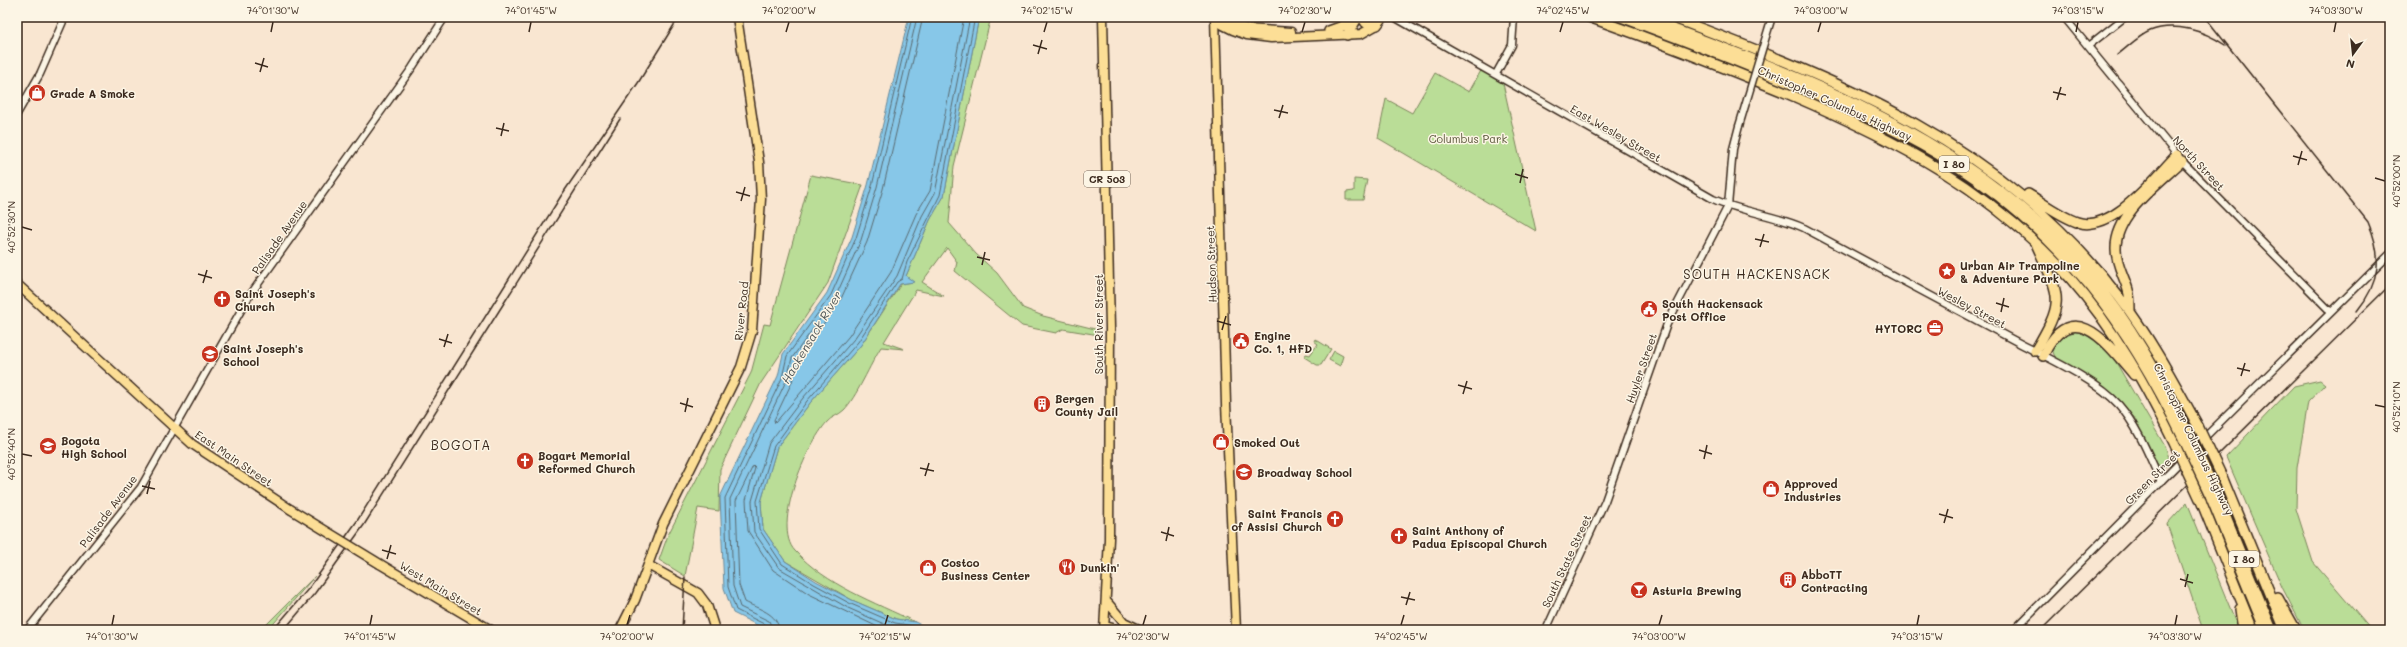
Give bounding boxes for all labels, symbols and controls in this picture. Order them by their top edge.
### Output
text: 74°01'30"W [247,3,299,17]
text: 74°01'45"W [505,3,557,17]
text: 74°02'00"W [762,3,816,17]
text: 74°02'15"W [1021,3,1073,17]
text: 74°02'30"W [1278,3,1332,17]
text: 74°02'45"W [1536,3,1590,17]
text: 74°03'00"W [1794,3,1848,17]
text: 74°03'15"W [2052,3,2104,17]
text: 74°03'30"W [2309,3,2363,17]
north arrow [2333,34,2373,74]
text: N [2344,56,2356,72]
street label: Christopher Columbus Highway [1756,62,1915,144]
shop icon: Grade A Smoke [27,83,47,103]
place label: Grade A Smoke [50,86,135,101]
street label: East Wesley Street [1568,101,1664,165]
park label: Columbus Park [1429,131,1508,146]
street label: North Street [2170,132,2228,194]
text: 40°52'00"N [2389,155,2403,207]
road number: I 80 [1939,156,1969,172]
road number: CR 503 [1084,171,1130,187]
street label: Palisade Avenue [248,197,310,277]
text: 40°52'30"N [4,201,18,253]
street label: Hudson Street [1202,225,1220,303]
place label: Urban Air Trampoline & Adventure Park [1960,258,2080,286]
place icon: Urban Air Trampoline & Adventure Park [1937,261,1957,281]
district label: SOUTH HACKENSACK [1683,265,1831,282]
street label: South River Street [1091,274,1106,374]
street label: River Road [730,281,752,341]
street label: Wesley Street [1935,283,2009,331]
place label: Saint Joseph's Church [235,286,316,314]
water label: Hackensack River [777,288,845,386]
church icon: Saint Joseph's Church [212,289,232,309]
place label: South Hackensack Post Office [1662,296,1763,324]
public building icon: South Hackensack Post Office [1639,299,1659,319]
office icon: HYTORC [1925,318,1945,338]
place label: HYTORC [1875,321,1922,336]
place label: Engine Co. 1, HFD [1254,328,1312,356]
public building icon: Engine Co. 1, HFD [1231,331,1251,351]
street label: Huyler Street [1622,331,1660,405]
place label: Saint Joseph's School [223,341,304,369]
school or university icon: Saint Joseph's School [200,344,220,364]
street label: Christopher Columbus Highway [2151,361,2238,518]
text: 40°52'10"N [2389,381,2403,433]
place label: Bergen County Jail [1055,391,1118,419]
building icon: Bergen County Jail [1032,394,1052,414]
street label: East Main Street [192,426,276,490]
text: 40°52'40"N [4,428,18,480]
shop icon: Smoked Out [1211,432,1231,452]
place label: Bogota High School [61,433,127,461]
place label: Smoked Out [1234,435,1300,450]
school or university icon: Bogota High School [38,436,58,456]
district label: BOGOTA [431,436,491,453]
street label: Green Street [2121,446,2183,508]
place label: Bogart Memorial Reformed Church [538,448,635,476]
church icon: Bogart Memorial Reformed Church [515,451,535,471]
school or university icon: Broadway School [1234,462,1254,482]
place label: Broadway School [1257,465,1352,480]
street label: Palisade Avenue [76,471,140,550]
place label: Approved Industries [1784,476,1842,504]
shop icon: Approved Industries [1761,479,1781,499]
place label: Saint Francis of Assisi Church [1231,506,1322,534]
church icon: Saint Francis of Assisi Church [1325,509,1345,529]
street label: South State Street [1538,512,1594,610]
place label: Saint Anthony of Padua Episcopal Church [1412,523,1547,551]
church icon: Saint Anthony of Padua Episcopal Church [1389,526,1409,546]
road number: I 80 [2229,551,2259,567]
place label: Costco Business Center [941,555,1030,583]
street label: West Main Street [397,557,485,619]
restaurant icon: Dunkin' [1057,557,1077,577]
shop icon: Costco Business Center [918,558,938,578]
place label: Dunkin' [1080,560,1119,575]
place label: AbboTT Contracting [1801,567,1868,595]
building icon: AbboTT Contracting [1778,570,1798,590]
bar icon: Asturia Brewing [1629,580,1649,600]
place label: Asturia Brewing [1652,583,1742,598]
text: 74°01'30"W [86,629,138,643]
text: 74°01'45"W [344,629,396,643]
text: 74°02'00"W [600,629,654,643]
text: 74°02'15"W [859,629,911,643]
text: 74°02'30"W [1116,629,1170,643]
text: 74°02'45"W [1374,629,1428,643]
text: 74°03'00"W [1632,629,1686,643]
text: 74°03'15"W [1891,629,1943,643]
text: 74°03'30"W [2148,629,2202,643]

